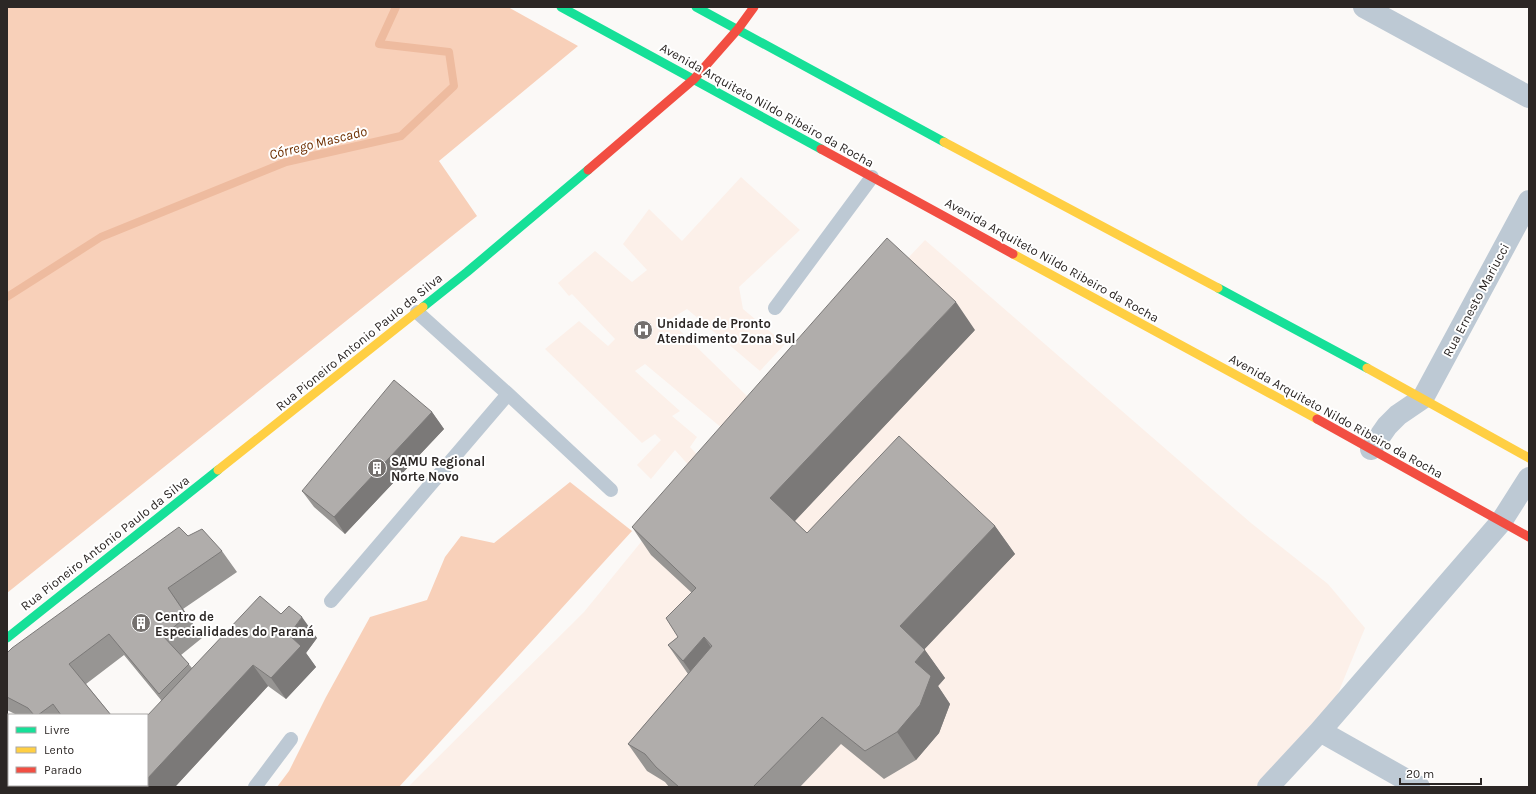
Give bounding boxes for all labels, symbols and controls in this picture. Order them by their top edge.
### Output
street label: Avenida Arquiteto Nildo Ribeiro da Rocha [657,40,877,171]
water label: Córrego Mascado [267,123,369,163]
street label: Avenida Arquiteto Nildo Ribeiro da Rocha [942,195,1162,326]
street label: Rua Ernesto Mariucci [1440,241,1512,359]
street label: Rua Pioneiro Antonio Paulo da Silva [273,270,445,414]
place label: Unidade de Pronto Atendimento Zona Sul [657,316,796,346]
hospital icon: Unidade de Pronto Atendimento Zona Sul [632,319,654,341]
street label: Avenida Arquiteto Nildo Ribeiro da Rocha [1226,351,1446,482]
place label: SAMU Regional Norte Novo [391,454,485,484]
building icon: SAMU Regional Norte Novo [366,457,388,479]
street label: Rua Pioneiro Antonio Paulo da Silva [18,472,192,614]
place label: Centro de Especialidades do Paraná [155,609,314,639]
building icon: Centro de Especialidades do Paraná [130,612,152,634]
legend [8,714,148,786]
text: Livre [44,723,70,737]
text: Lento [44,743,74,757]
scale bar [1400,760,1481,786]
text: Parado [44,763,82,777]
text: 20 m [1406,767,1434,781]

